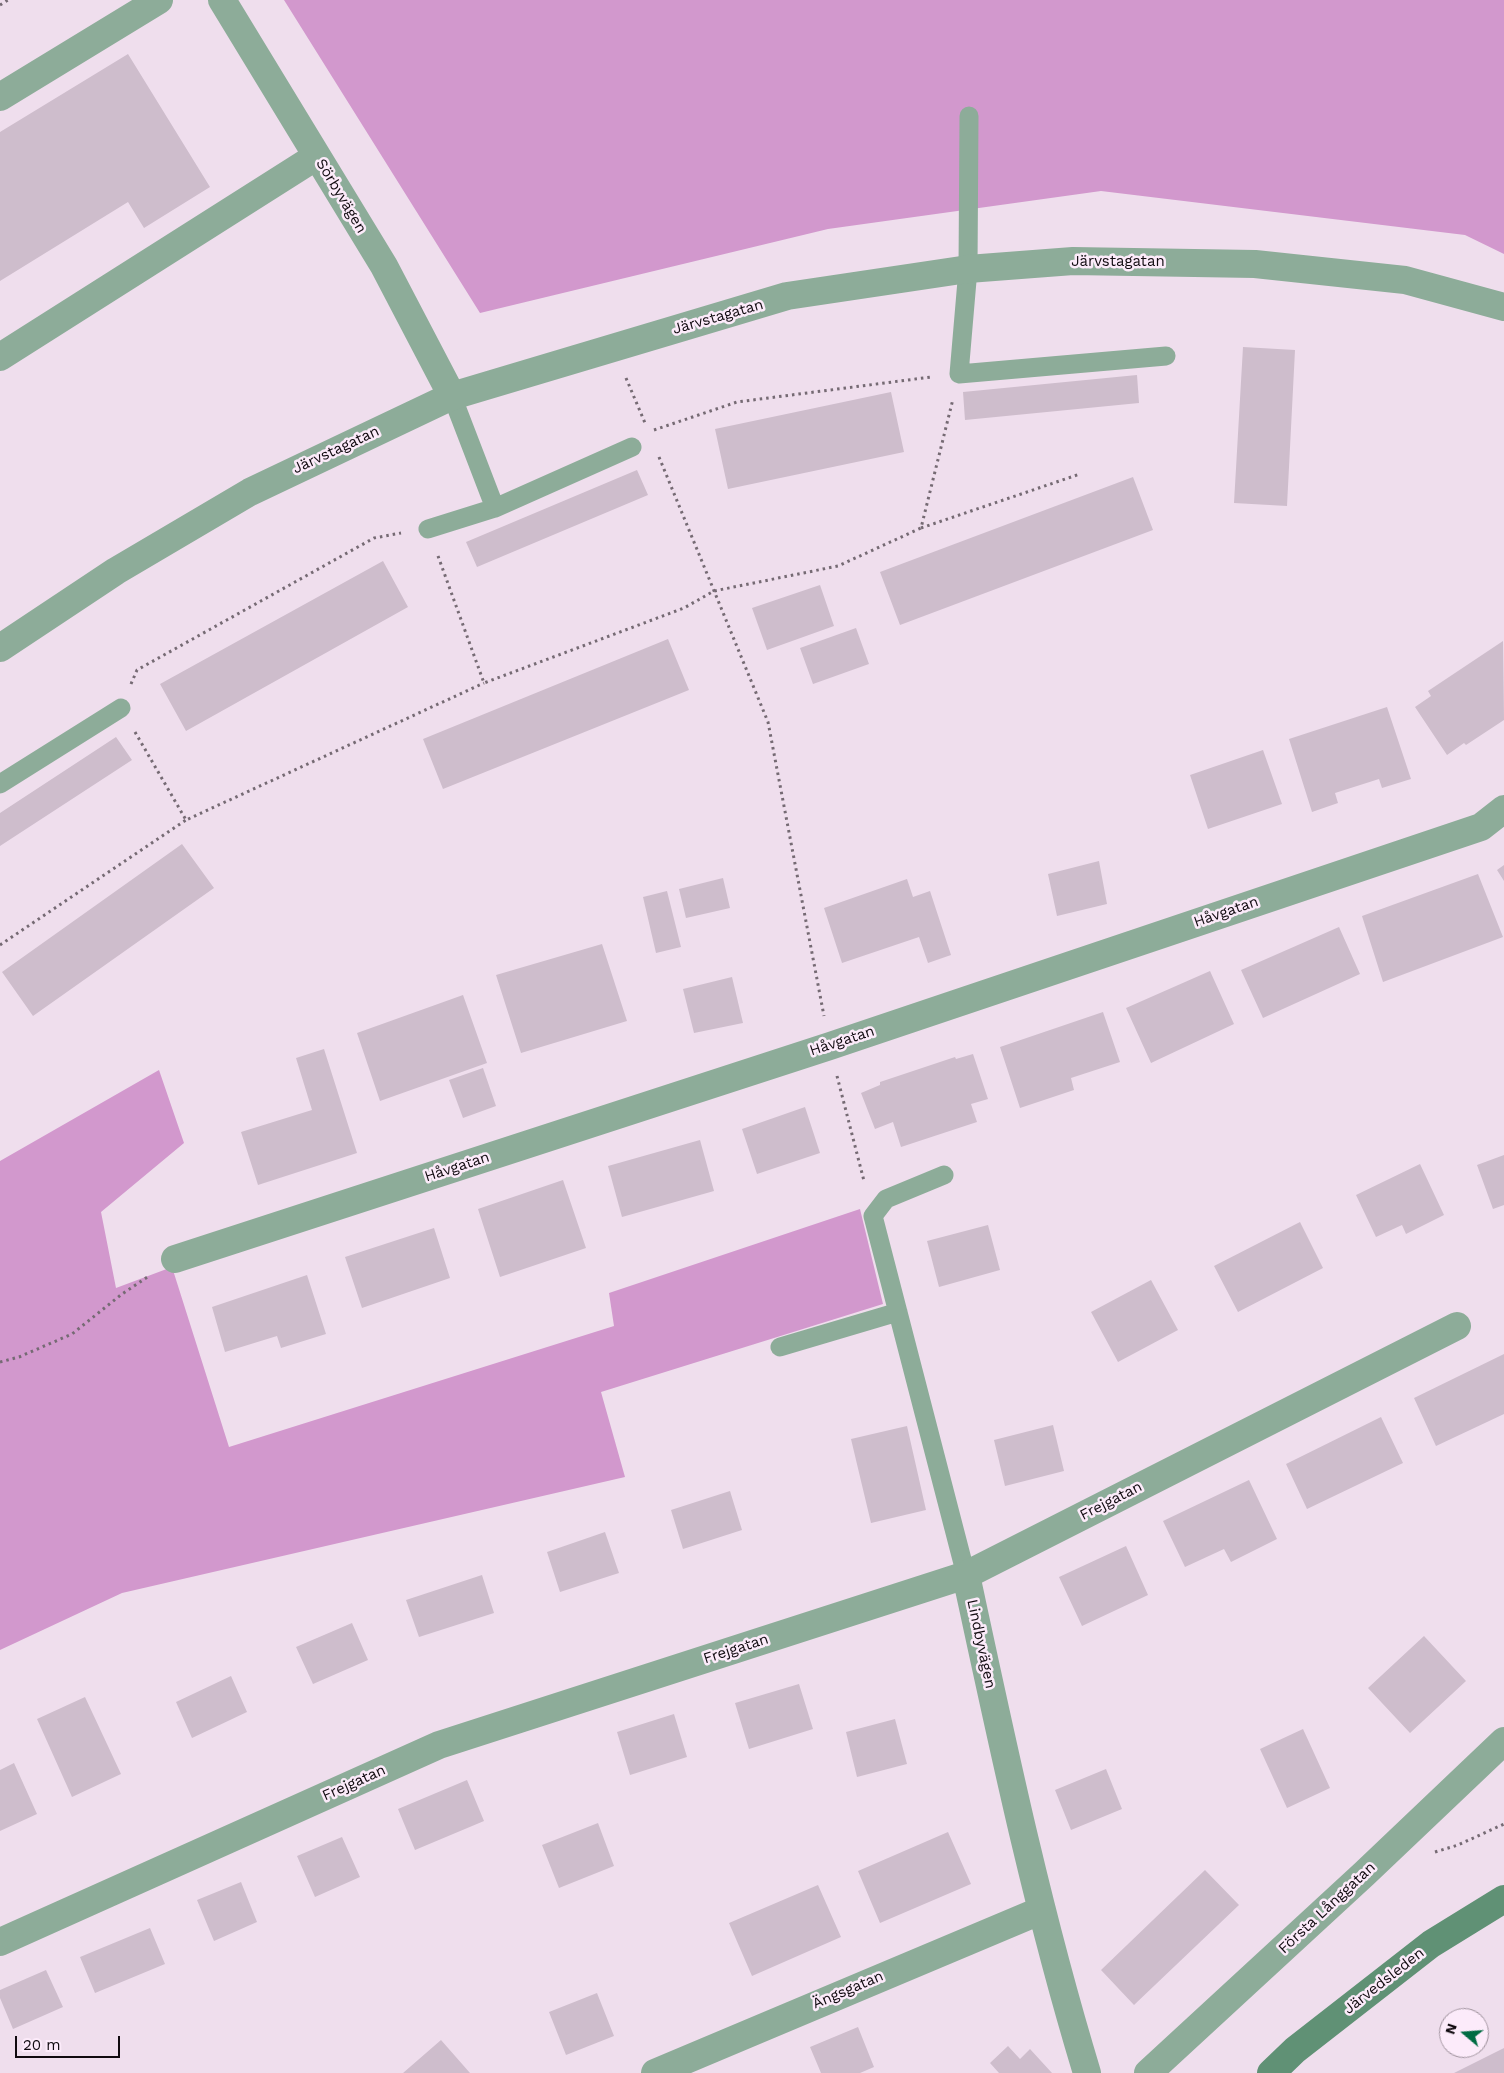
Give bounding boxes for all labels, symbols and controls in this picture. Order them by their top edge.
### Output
street label: Sörbyvägen [312,156,370,236]
street label: Järvstagatan [1071,253,1165,271]
street label: Järvstagatan [671,295,765,339]
street label: Järvstagatan [290,422,382,478]
street label: Håvgatan [1191,893,1261,931]
street label: Håvgatan [807,1022,877,1060]
street label: Håvgatan [422,1148,492,1186]
street label: Frejgatan [1077,1478,1145,1524]
street label: Lindbyvägen [963,1598,999,1690]
street label: Frejgatan [701,1630,771,1668]
street label: Frejgatan [320,1761,388,1805]
street label: Första Långgatan [1275,1858,1379,1958]
street label: Järvedsleden [1340,1944,1428,2018]
street label: Ängsgatan [810,1967,886,2013]
north arrow [1439,2008,1489,2058]
text: N [1441,2021,1460,2036]
scale bar [18,2026,122,2058]
text: 20 m [23,2036,61,2054]

